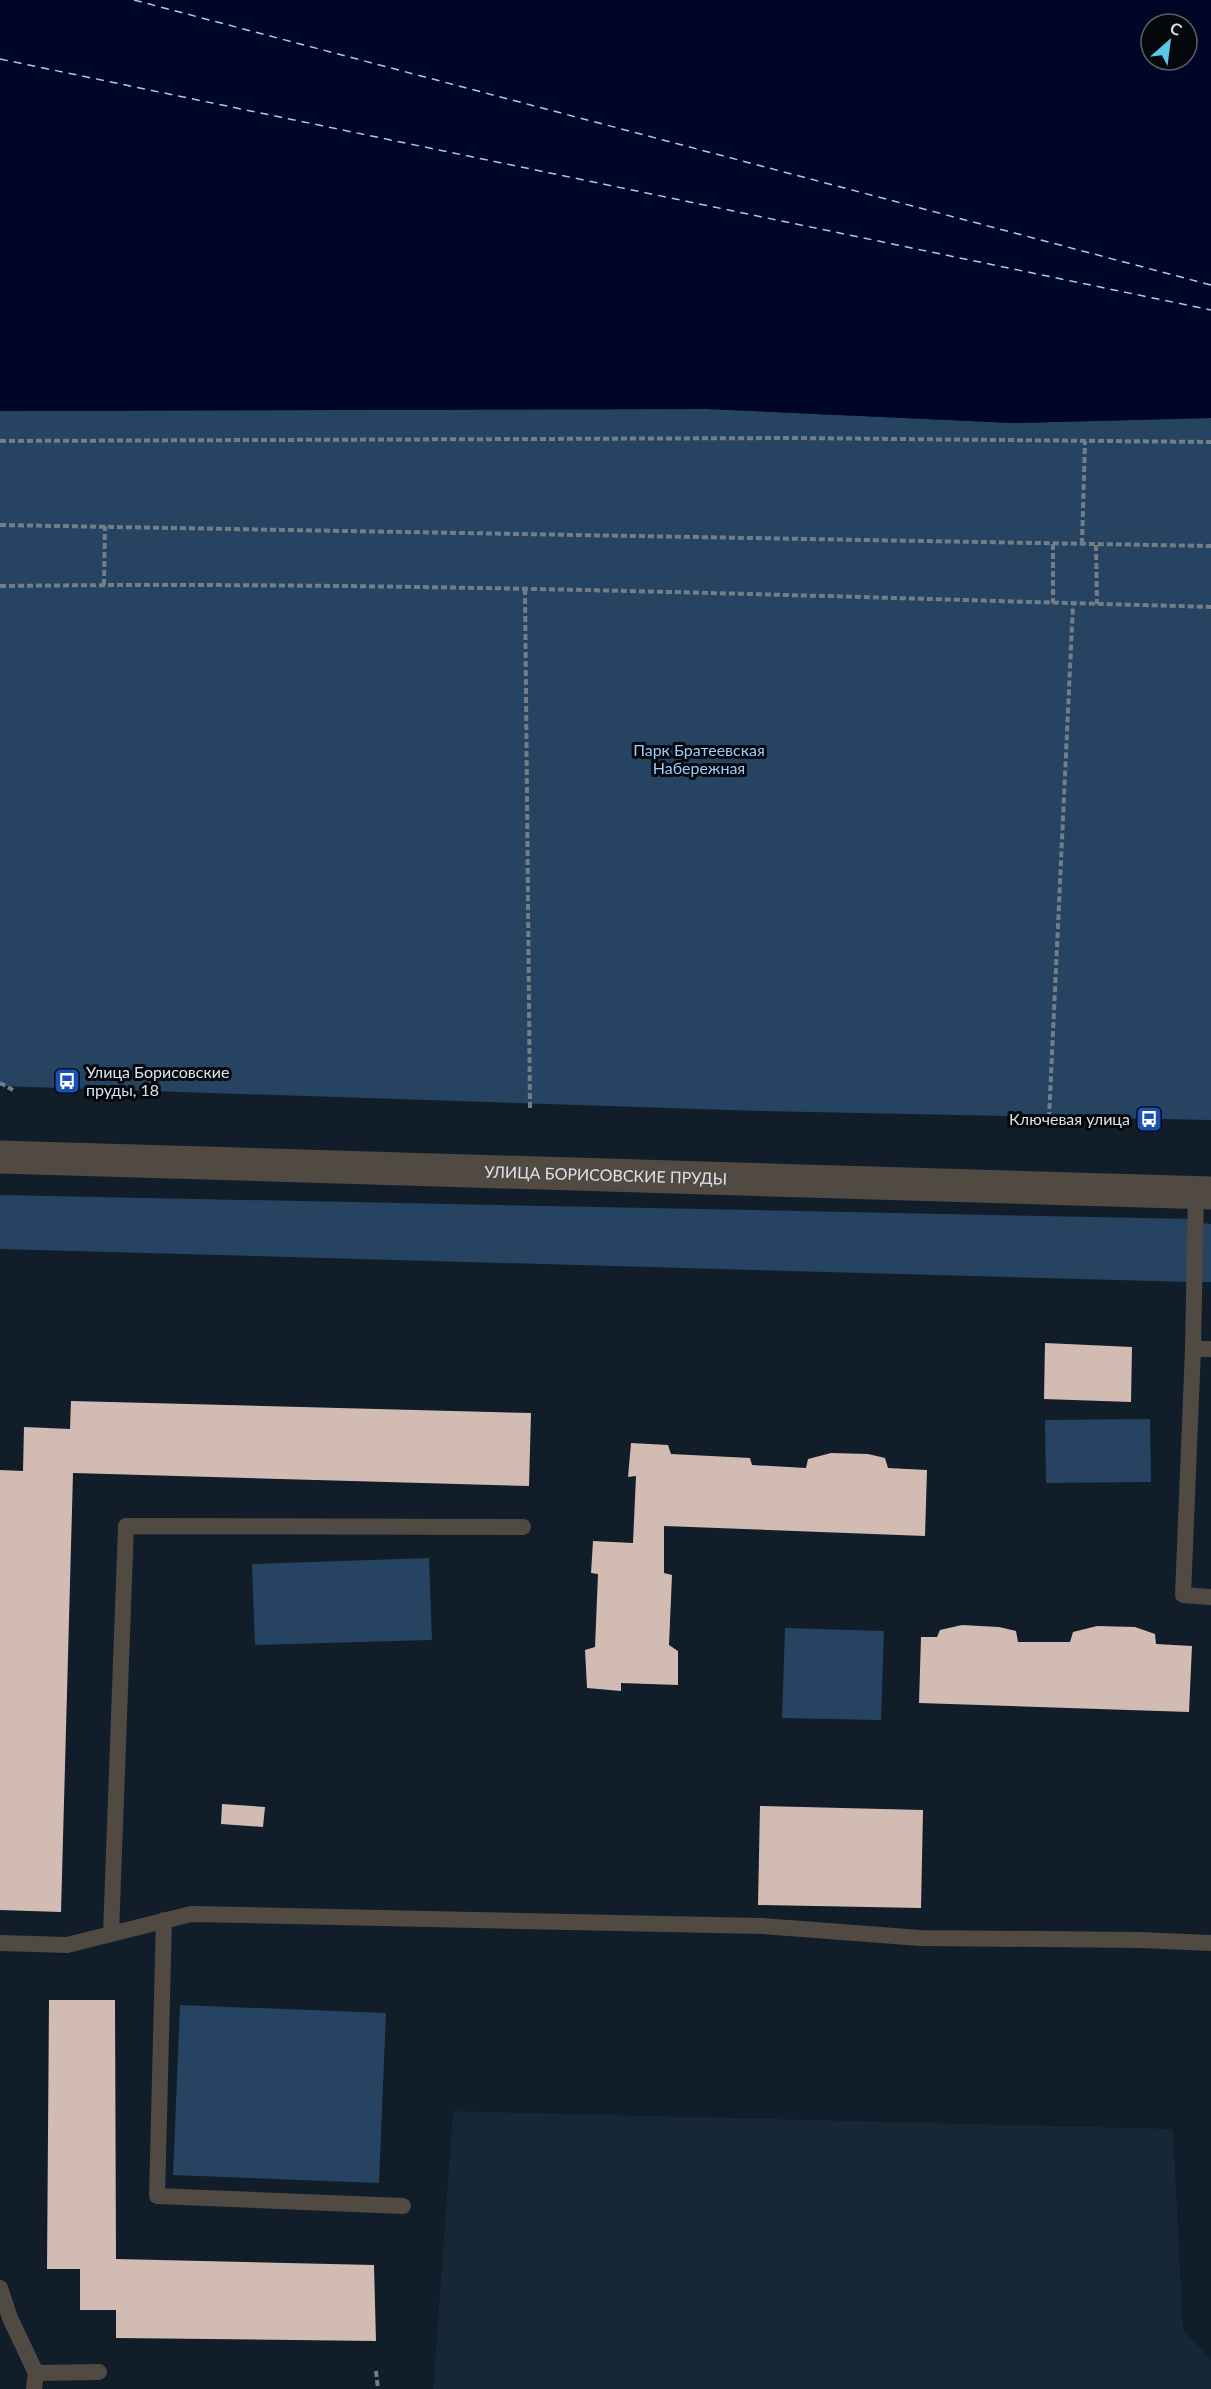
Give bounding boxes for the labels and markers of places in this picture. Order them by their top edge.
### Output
place label: Улица Борисовские пруды, 18 [86,1062,229,1099]
bus stop icon: Улица Борисовские пруды, 18 [52,1066,82,1096]
bus stop icon: Ключевая улица [1134,1104,1164,1134]
place label: Ключевая улица [1009,1109,1130,1128]

